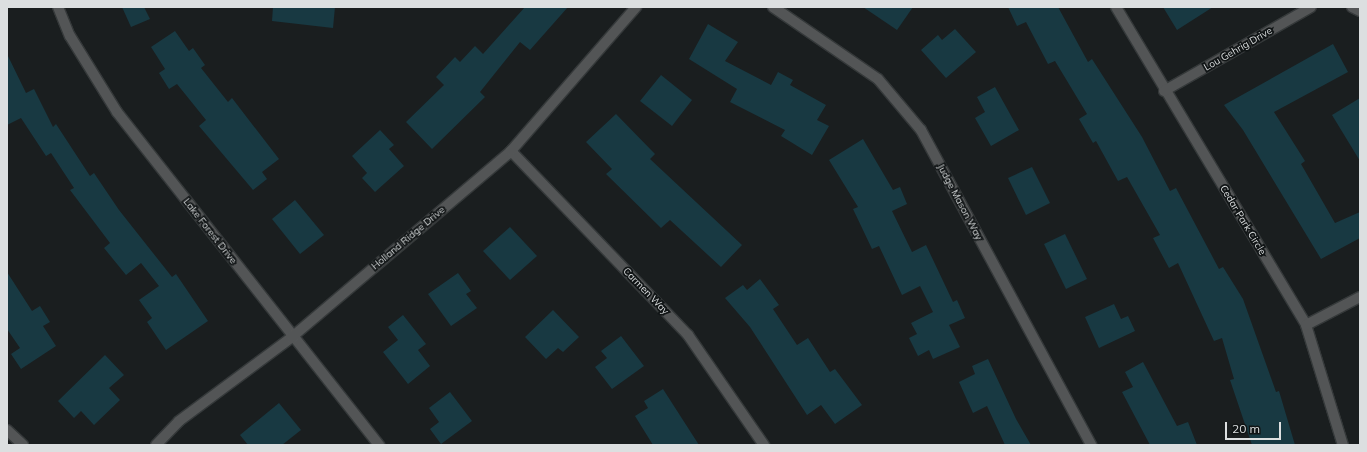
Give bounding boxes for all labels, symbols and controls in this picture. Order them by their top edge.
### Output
street label: Lou Gehrig Drive [1202,25,1274,73]
street label: Judge Mason Way [935,162,985,242]
street label: Cedar Park Circle [1217,183,1269,257]
street label: Lake Forest Drive [181,196,239,266]
street label: Holland Ridge Drive [369,204,447,272]
street label: Carmen Way [621,265,671,317]
scale bar [1227,414,1283,440]
text: 20 m [1232,421,1260,436]

